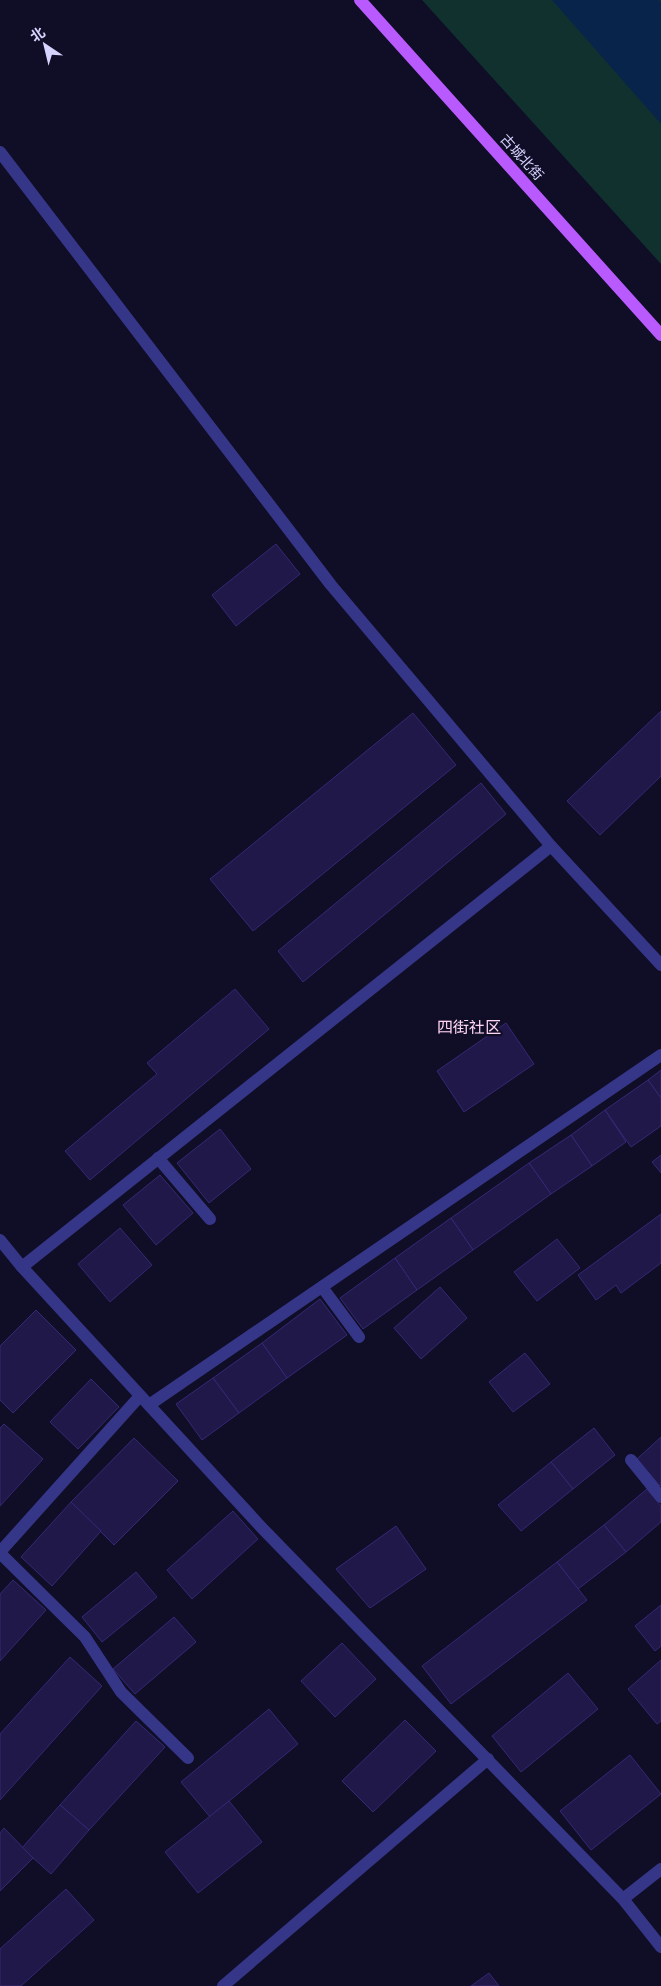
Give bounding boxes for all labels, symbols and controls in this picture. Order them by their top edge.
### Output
north arrow [20,20,70,70]
text: 北 [27,24,48,46]
street label: 古城北街 [497,131,547,184]
district label: 四街社区 [437,1018,501,1037]

